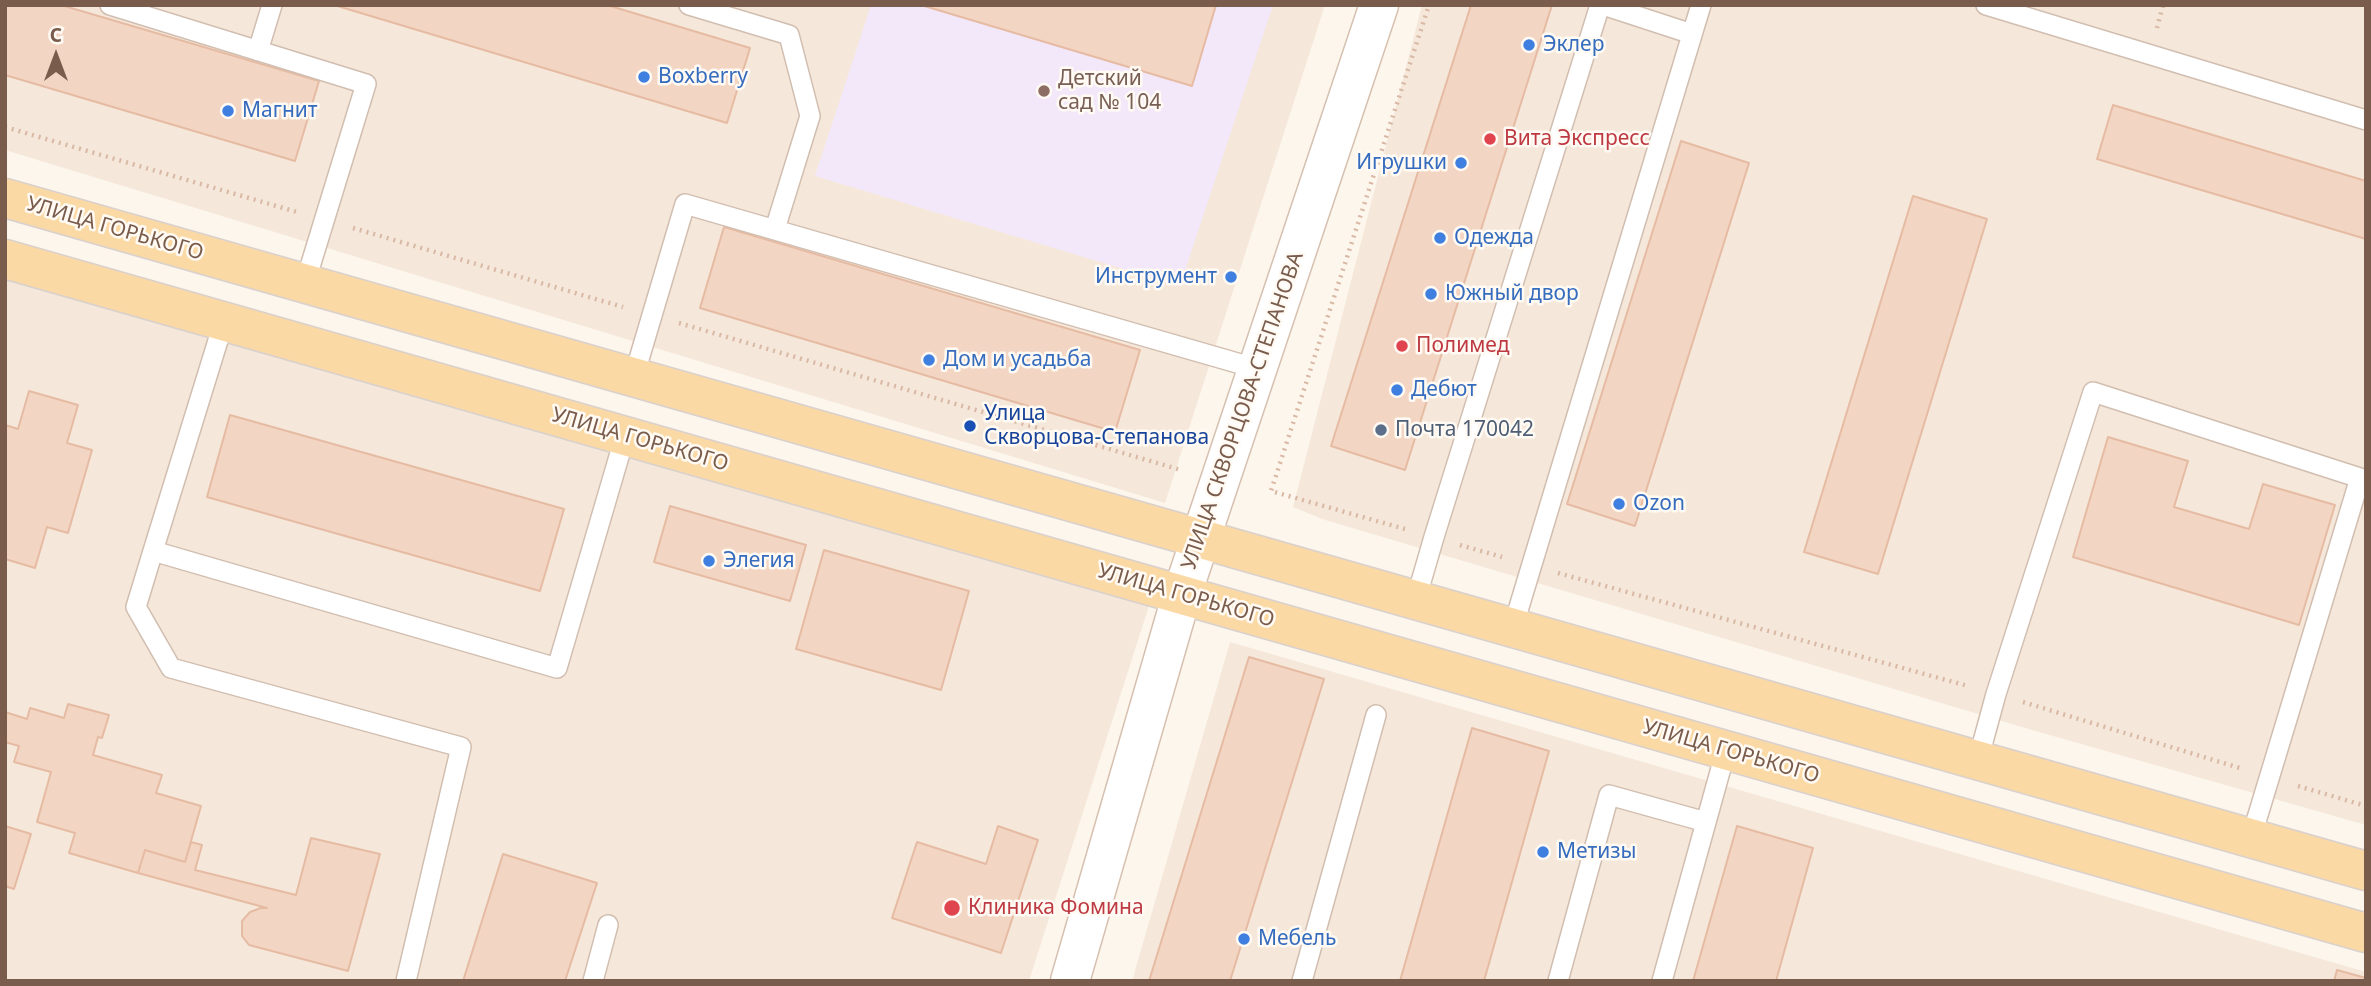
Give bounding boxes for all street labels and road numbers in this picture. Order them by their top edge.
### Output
street label: УЛИЦА ГОРЬКОГО [24,192,206,266]
street label: УЛИЦА СКВОРЦОВА-СТЕПАНОВА [1177,249,1309,573]
street label: УЛИЦА ГОРЬКОГО [549,403,731,477]
street label: УЛИЦА ГОРЬКОГО [1095,559,1277,633]
street label: УЛИЦА ГОРЬКОГО [1640,715,1822,789]

